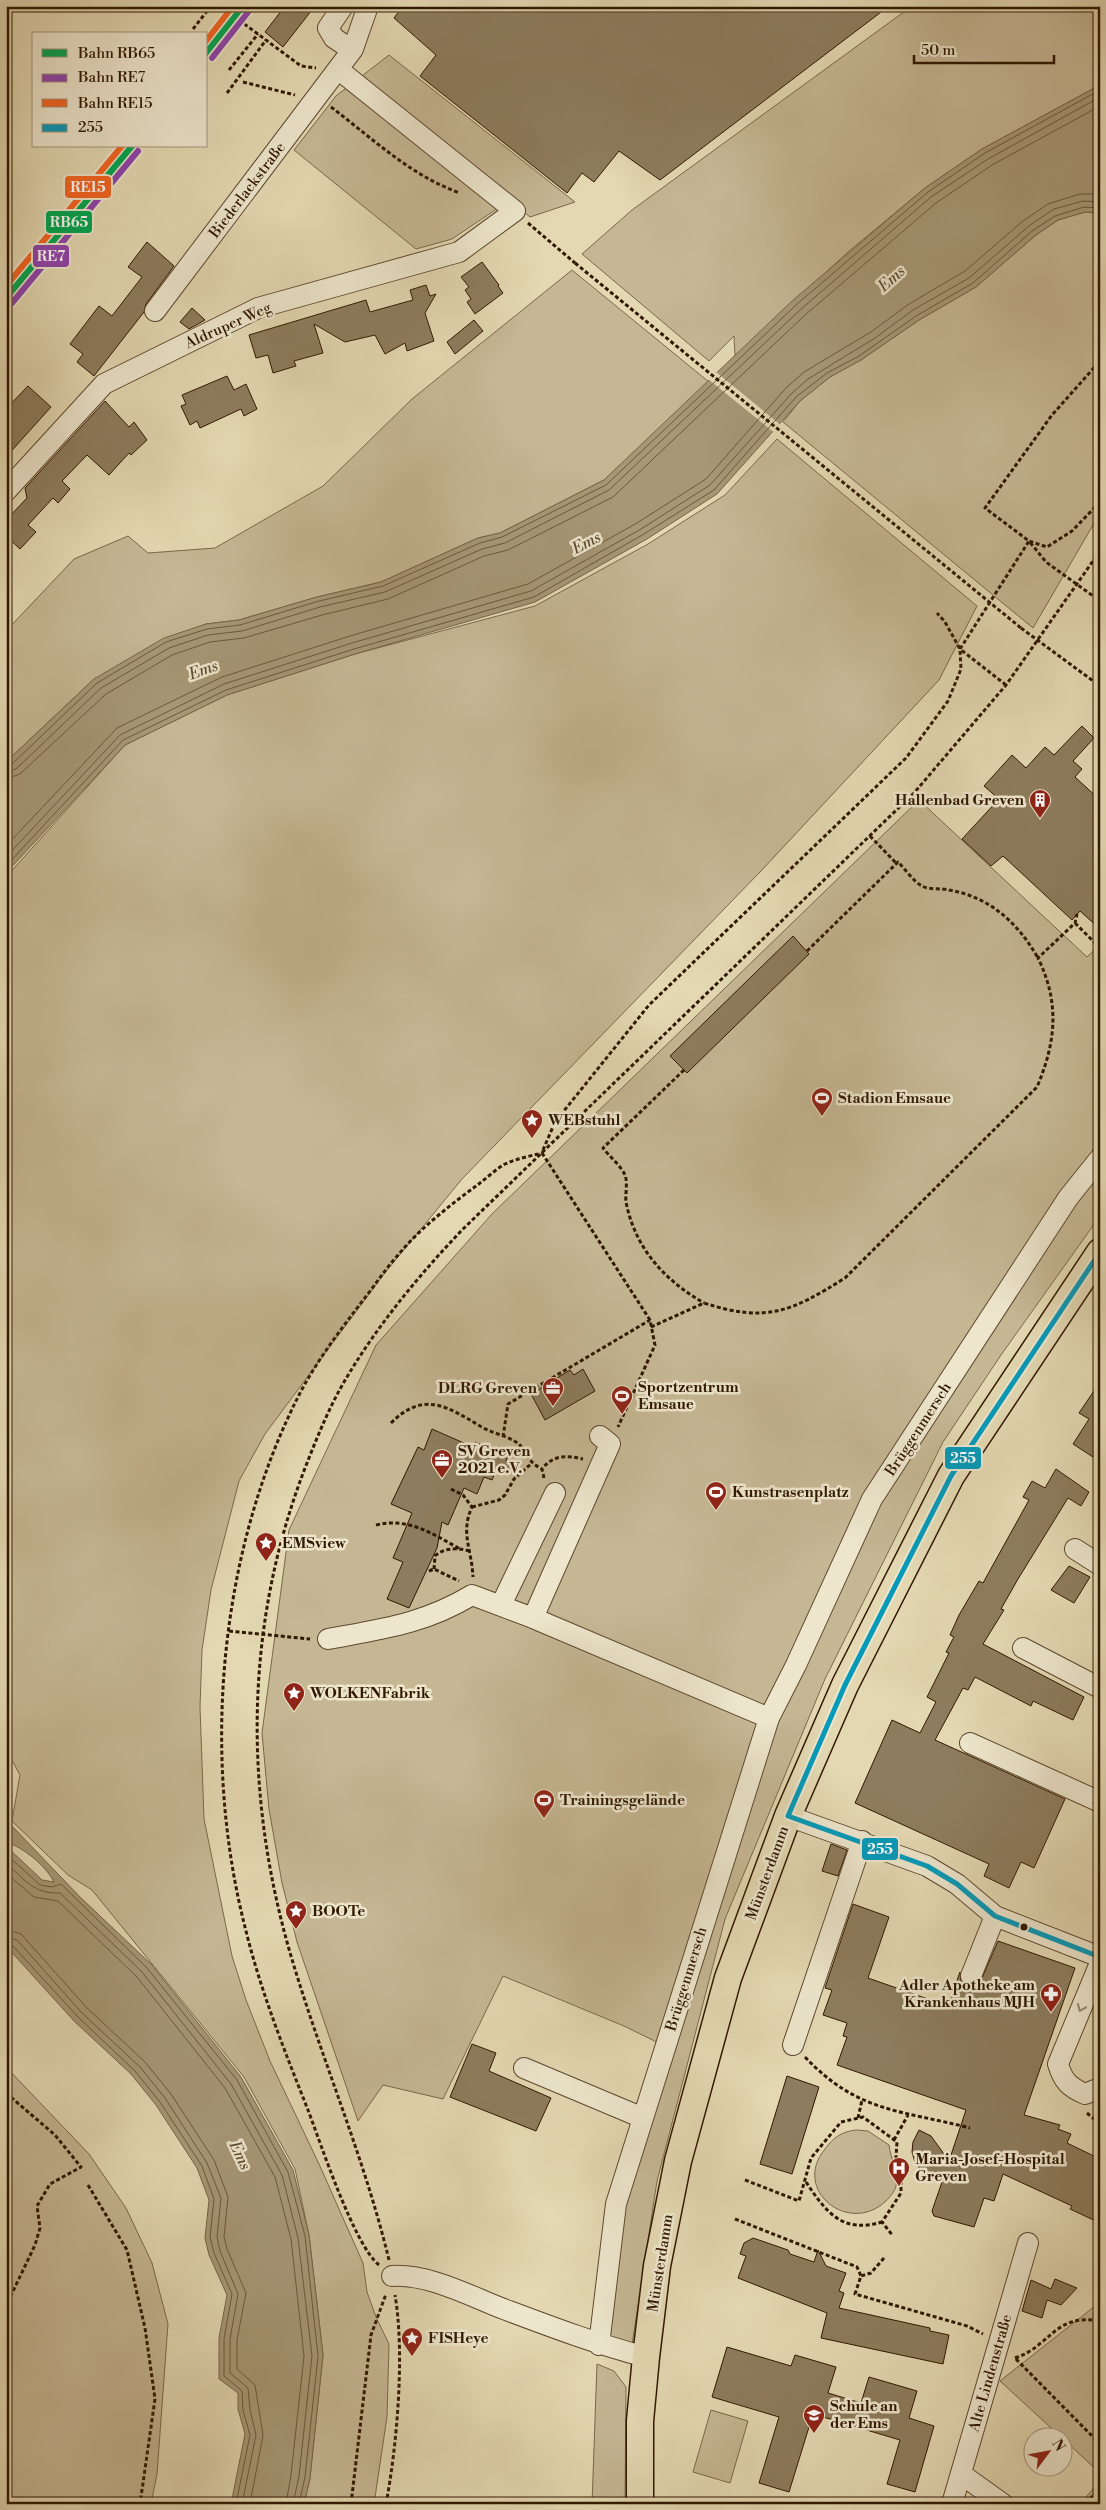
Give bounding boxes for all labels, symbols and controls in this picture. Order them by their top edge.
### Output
legend [32,32,208,148]
scale bar [914,32,1054,64]
text: 50 m [921,41,955,60]
text: Bahn RB65 [77,44,155,63]
text: Bahn RE7 [77,68,146,87]
text: Bahn RE15 [77,94,153,113]
text: 255 [78,118,103,137]
street label: Biederlackstraße [204,138,290,243]
line badge: RE15 [64,175,112,199]
text: RE15 [70,179,106,197]
line badge: RB65 [45,210,93,234]
text: RB65 [50,214,89,232]
line badge: RE7 [32,244,70,268]
text: RE7 [37,248,66,266]
water label: Ems [873,261,909,297]
street label: Aldruper Weg [181,298,275,353]
water label: Ems [568,527,604,559]
water label: Ems [185,655,221,685]
building icon: Hallenbad Greven [1028,788,1052,819]
place label: Hallenbad Greven [895,791,1025,810]
sports icon: Stadion Emsaue [810,1086,834,1117]
place label: Stadion Emsaue [838,1089,951,1108]
place icon: WEBstuhl [520,1108,544,1139]
place label: WEBstuhl [547,1111,620,1130]
office icon: DLRG Greven [541,1376,565,1407]
place label: Sportzentrum Emsaue [638,1378,739,1414]
place label: DLRG Greven [438,1379,538,1398]
street label: Brüggenmersch [880,1379,956,1481]
sports icon: Sportzentrum Emsaue [610,1384,634,1415]
place label: SV Greven 2021 e.V. [458,1442,531,1478]
line badge: 255 [944,1446,982,1470]
office icon: SV Greven 2021 e.V. [430,1448,454,1479]
text: 255 [950,1450,976,1468]
sports icon: Kunstrasenplatz [704,1480,728,1511]
place label: Kunstrasenplatz [732,1483,849,1502]
place icon: EMSview [254,1531,278,1562]
place label: EMSview [282,1534,346,1553]
place icon: WOLKENFabrik [282,1681,306,1712]
place label: WOLKENFabrik [309,1684,431,1703]
sports icon: Trainingsgelände [532,1788,556,1819]
place label: Trainingsgelände [560,1791,685,1810]
street label: Münsterdamm [742,1823,793,1923]
line badge: 255 [861,1837,899,1861]
text: 255 [867,1841,893,1859]
place icon: BOOTe [284,1899,308,1930]
place label: BOOTe [312,1902,365,1921]
unlabelled marker [1019,1922,1029,1932]
street label: Brüggenmersch [661,1925,711,2035]
place label: Adler Apotheke am Krankenhaus MJH [898,1976,1036,2012]
pharmacy icon: Adler Apotheke am Krankenhaus MJH [1039,1982,1063,2013]
one-way arrow [1077,2003,1087,2012]
water label: Ems [224,2137,255,2173]
place label: Maria-Josef-Hospital Greven [915,2150,1065,2186]
hospital icon: Maria-Josef-Hospital Greven [887,2156,911,2187]
street label: Münsterdamm [643,2213,678,2313]
street label: Alte Lindenstraße [964,2312,1016,2435]
place icon: FISHeye [400,2326,424,2357]
place label: FISHeye [428,2329,489,2348]
place label: Schule an der Ems [830,2397,898,2433]
school or university icon: Schule an der Ems [802,2403,826,2434]
north arrow [1024,2428,1074,2478]
text: N [1048,2436,1069,2455]

